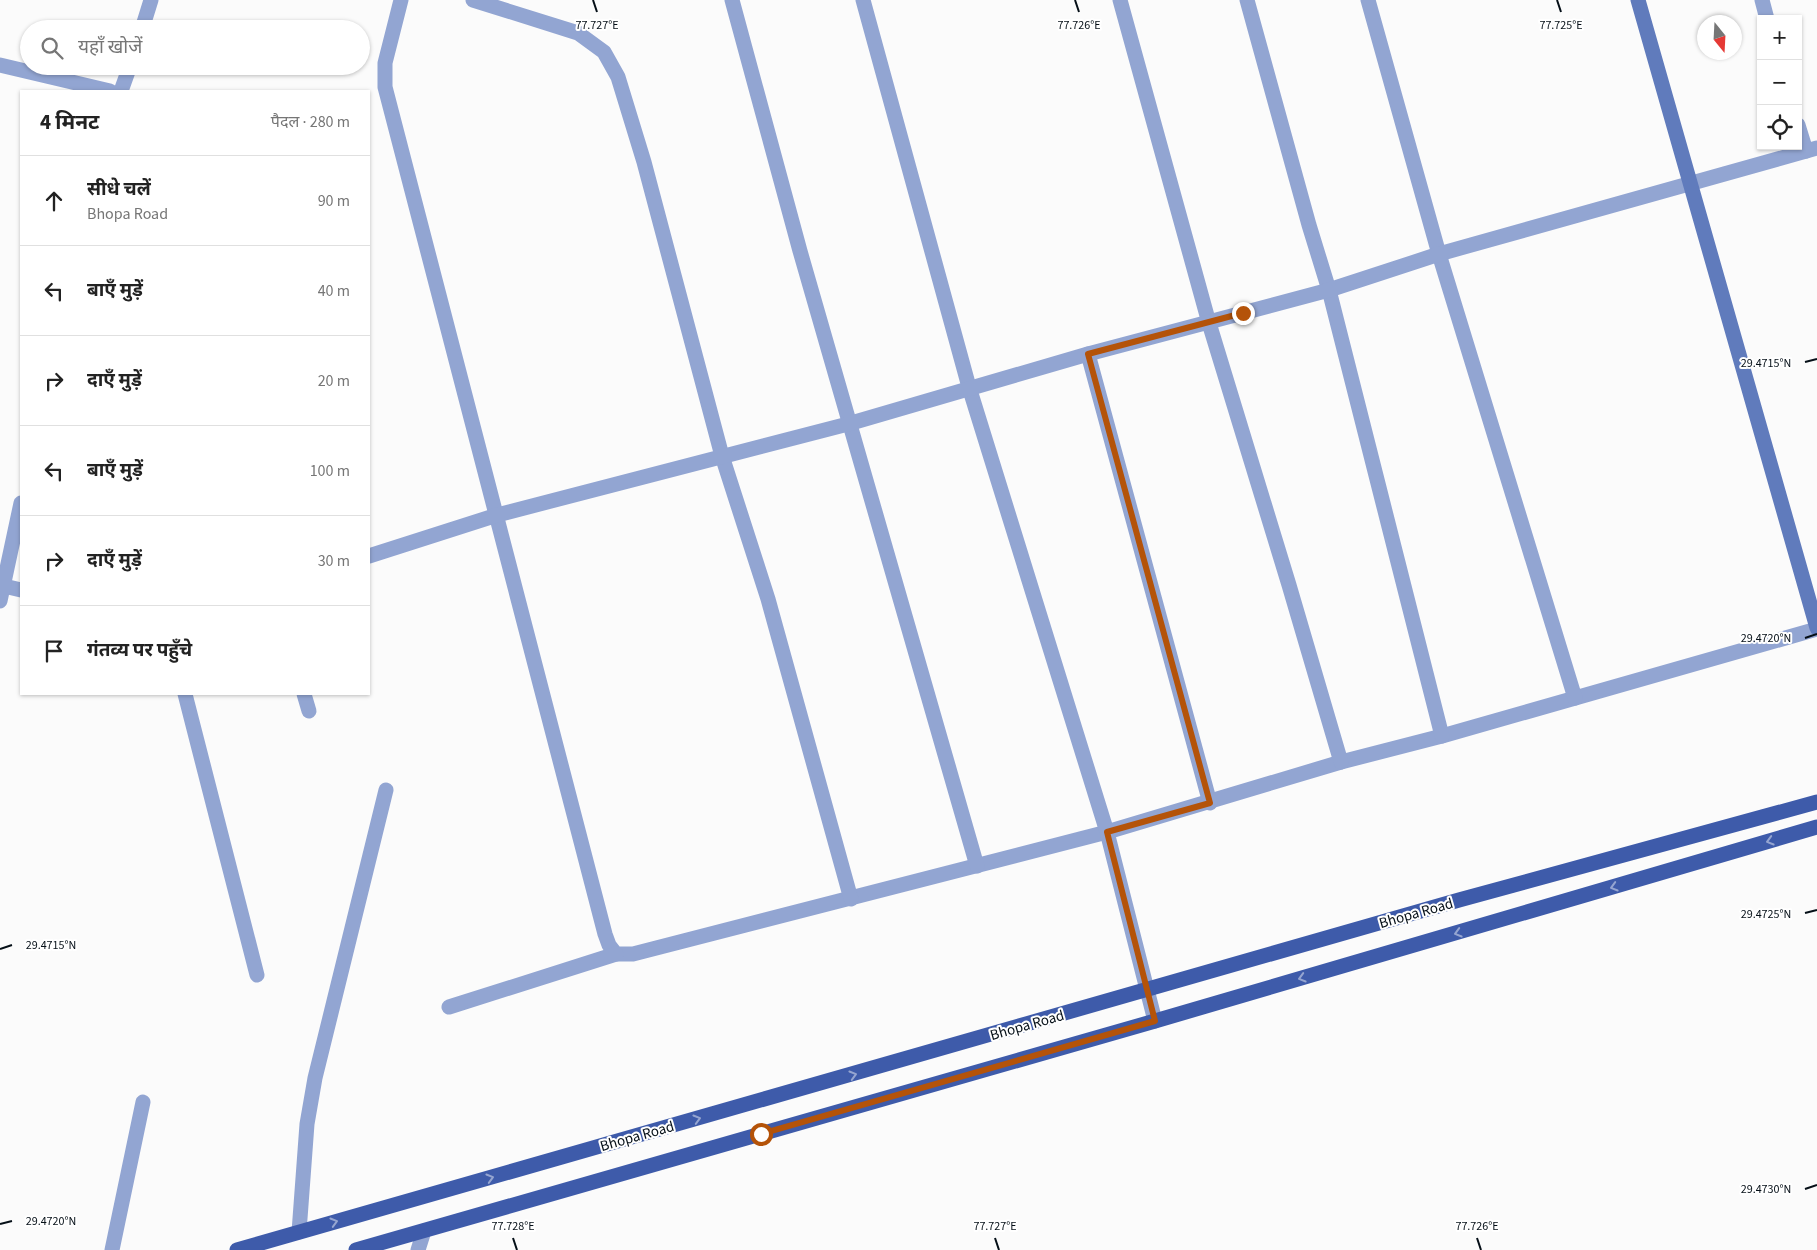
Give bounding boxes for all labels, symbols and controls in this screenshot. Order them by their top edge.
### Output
north arrow [1697,15,1742,60]
map controls [1757,15,1802,150]
button: + [1757,15,1802,60]
text: 77.727°E [575,17,619,34]
text: 77.726°E [1057,17,1101,34]
text: 77.725°E [1539,17,1583,34]
search box [20,20,370,75]
icon: search [38,34,66,62]
text: यहाँ खोजें [78,34,142,61]
button: − [1757,60,1802,105]
button: locate [1757,105,1802,150]
text: 4 मिनट [40,107,99,137]
text: पैदल · 280 m [271,111,350,133]
text: सीधे चलें [87,176,151,203]
icon: ahead [40,187,68,215]
text: 90 m [318,190,350,212]
text: Bhopa Road [87,203,168,225]
icon: left [40,277,68,305]
text: बाएँ मुड़ें [87,277,143,304]
text: 40 m [318,280,350,302]
route end [1232,302,1255,325]
text: 29.4715°N [1741,355,1791,372]
icon: right [40,367,68,395]
text: दाएँ मुड़ें [87,367,142,394]
text: 20 m [318,370,350,392]
icon: left [40,457,68,485]
text: बाएँ मुड़ें [87,457,143,484]
text: 100 m [310,460,350,482]
icon: right [40,547,68,575]
text: दाएँ मुड़ें [87,547,142,574]
text: 30 m [318,550,350,572]
text: 29.4720°N [1741,630,1791,647]
icon: arrive [40,637,68,665]
text: गंतव्य पर पहुँचे [87,637,192,664]
one-way arrow [1767,835,1775,845]
one-way arrow [1611,881,1619,891]
street label: Bhopa Road [1377,893,1456,934]
text: 29.4725°N [1741,906,1791,923]
one-way arrow [1455,927,1463,937]
text: 29.4715°N [26,937,76,954]
one-way arrow [1299,973,1307,983]
street label: Bhopa Road [988,1005,1067,1046]
one-way arrow [849,1070,857,1080]
one-way arrow [693,1114,702,1125]
street label: Bhopa Road [598,1116,677,1157]
route start [750,1123,773,1146]
one-way arrow [486,1173,494,1183]
text: 29.4730°N [1741,1181,1791,1198]
text: 29.4720°N [26,1213,76,1230]
one-way arrow [330,1217,338,1228]
text: 77.728°E [491,1218,535,1235]
text: 77.727°E [973,1218,1017,1235]
text: 77.726°E [1455,1218,1499,1235]

